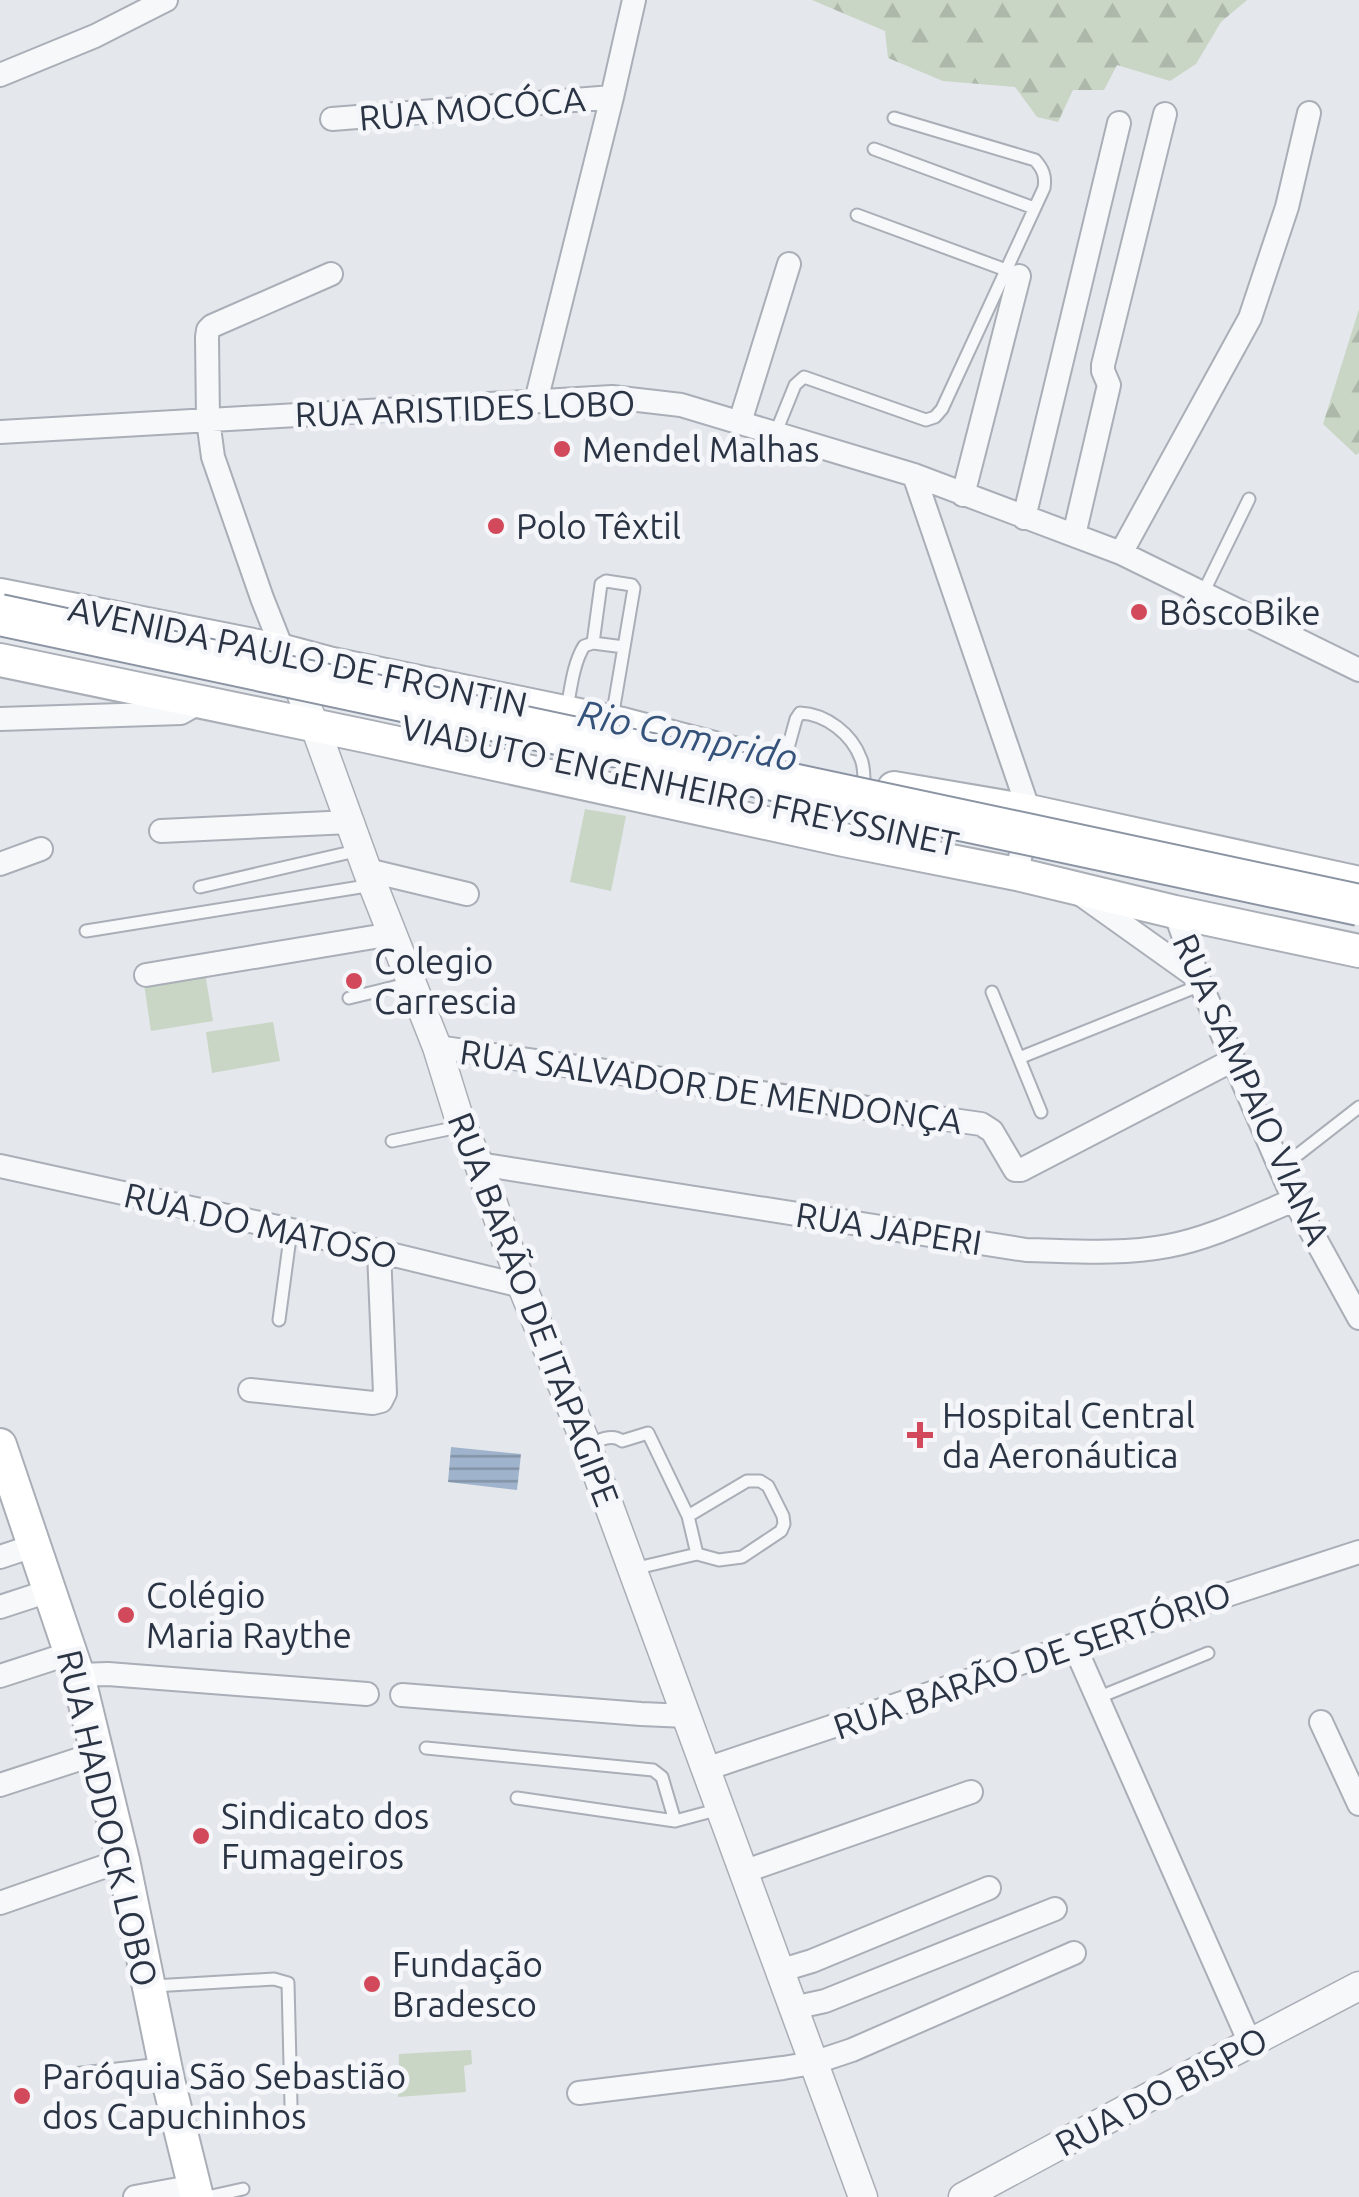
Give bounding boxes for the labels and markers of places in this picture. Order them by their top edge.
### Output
place label: Mendel Malhas [582,429,819,469]
marker: Mendel Malhas [551,438,573,460]
place label: Polo Têxtil [516,506,681,546]
marker: Polo Têxtil [485,515,507,537]
place label: BôscoBike [1159,592,1321,632]
marker: BôscoBike [1128,601,1150,623]
place label: Colegio Carrescia [374,941,517,1021]
marker: Colegio Carrescia [343,970,365,992]
place label: Hospital Central da Aeronáutica [942,1395,1195,1475]
marker: Hospital Central da Aeronáutica [907,1422,933,1448]
place label: Colégio Maria Raythe [146,1575,352,1655]
marker: Colégio Maria Raythe [115,1604,137,1626]
place label: Sindicato dos Fumageiros [221,1796,429,1876]
marker: Sindicato dos Fumageiros [190,1825,212,1847]
place label: Fundação Bradesco [392,1944,543,2024]
marker: Fundação Bradesco [361,1973,383,1995]
place label: Paróquia São Sebastião dos Capuchinhos [42,2056,406,2136]
marker: Paróquia São Sebastião dos Capuchinhos [11,2085,33,2107]

